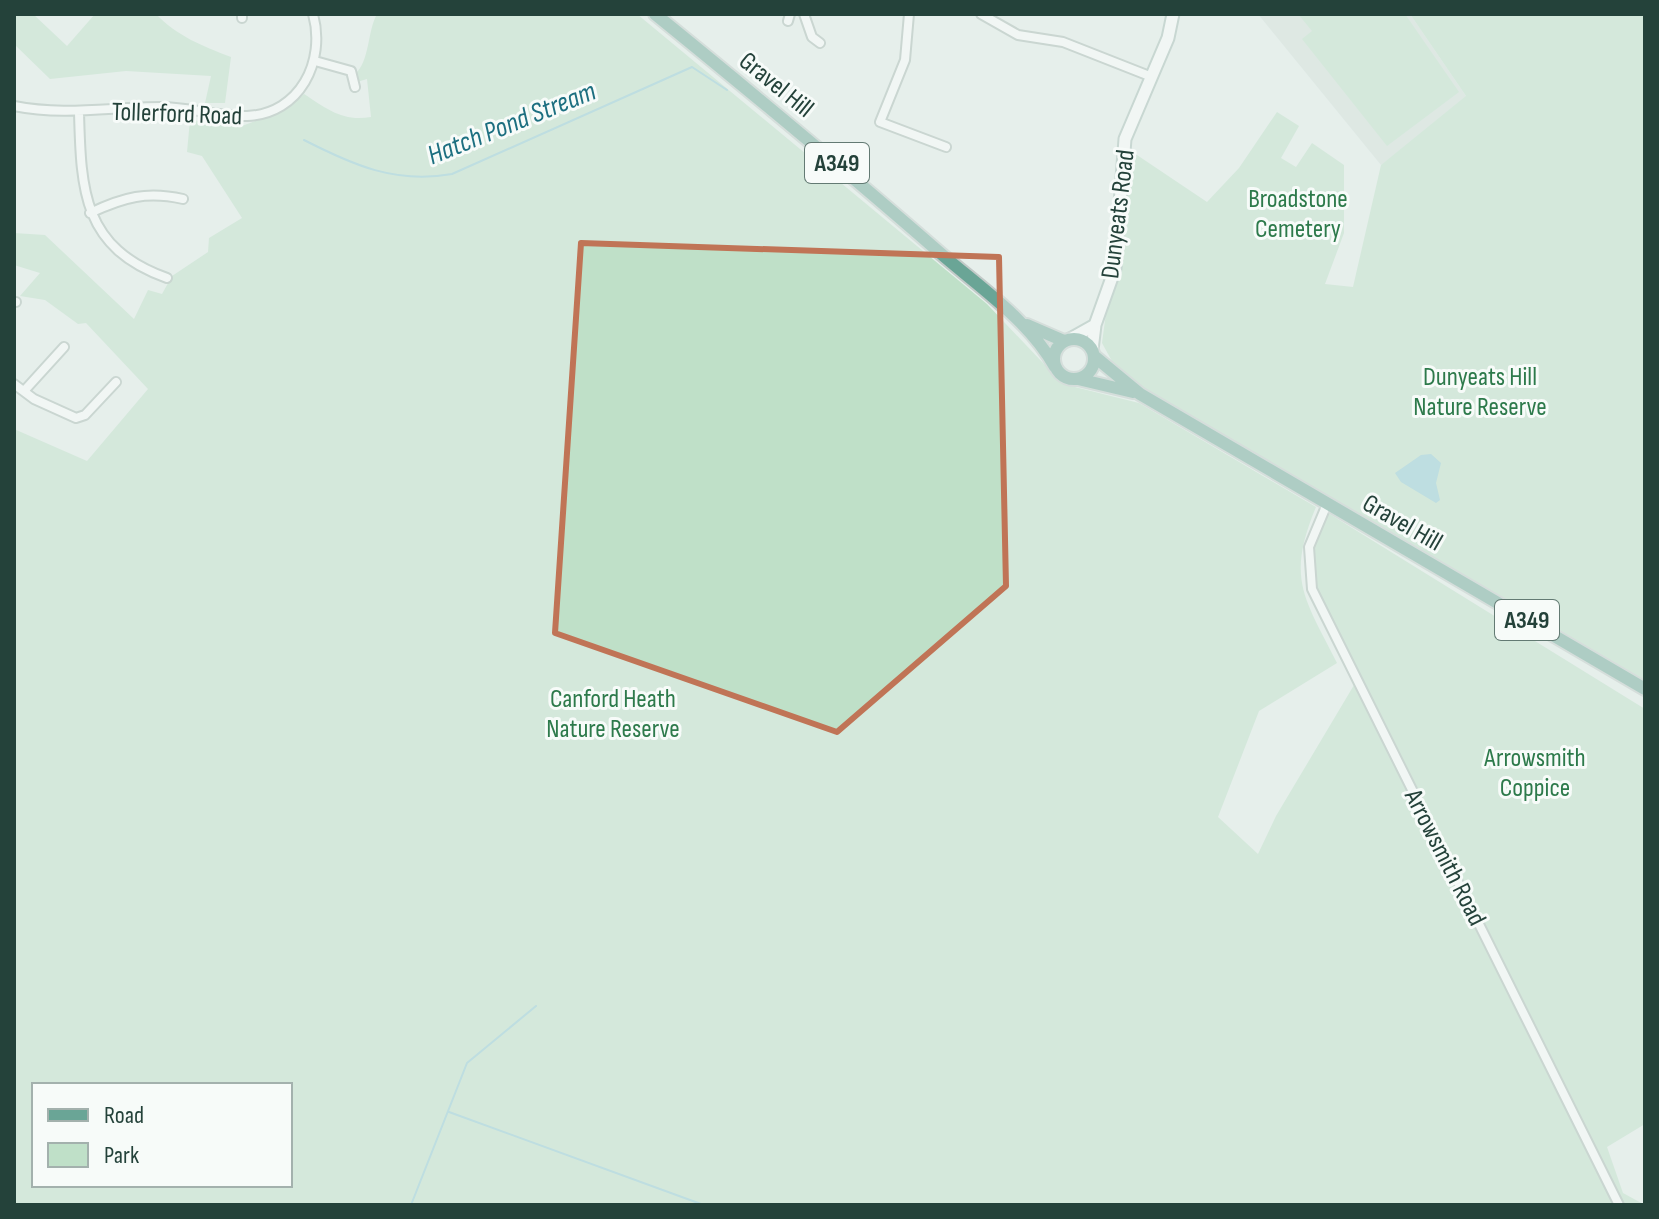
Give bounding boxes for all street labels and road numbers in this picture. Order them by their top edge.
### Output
street label: Gravel Hill [733,46,820,125]
street label: Tollerford Road [111,97,243,132]
road number: A349 [805,143,869,183]
street label: Dunyeats Road [1095,148,1142,280]
street label: Gravel Hill [1357,488,1448,558]
road number: A349 [1495,600,1559,640]
street label: Arrowsmith Road [1397,783,1492,931]

